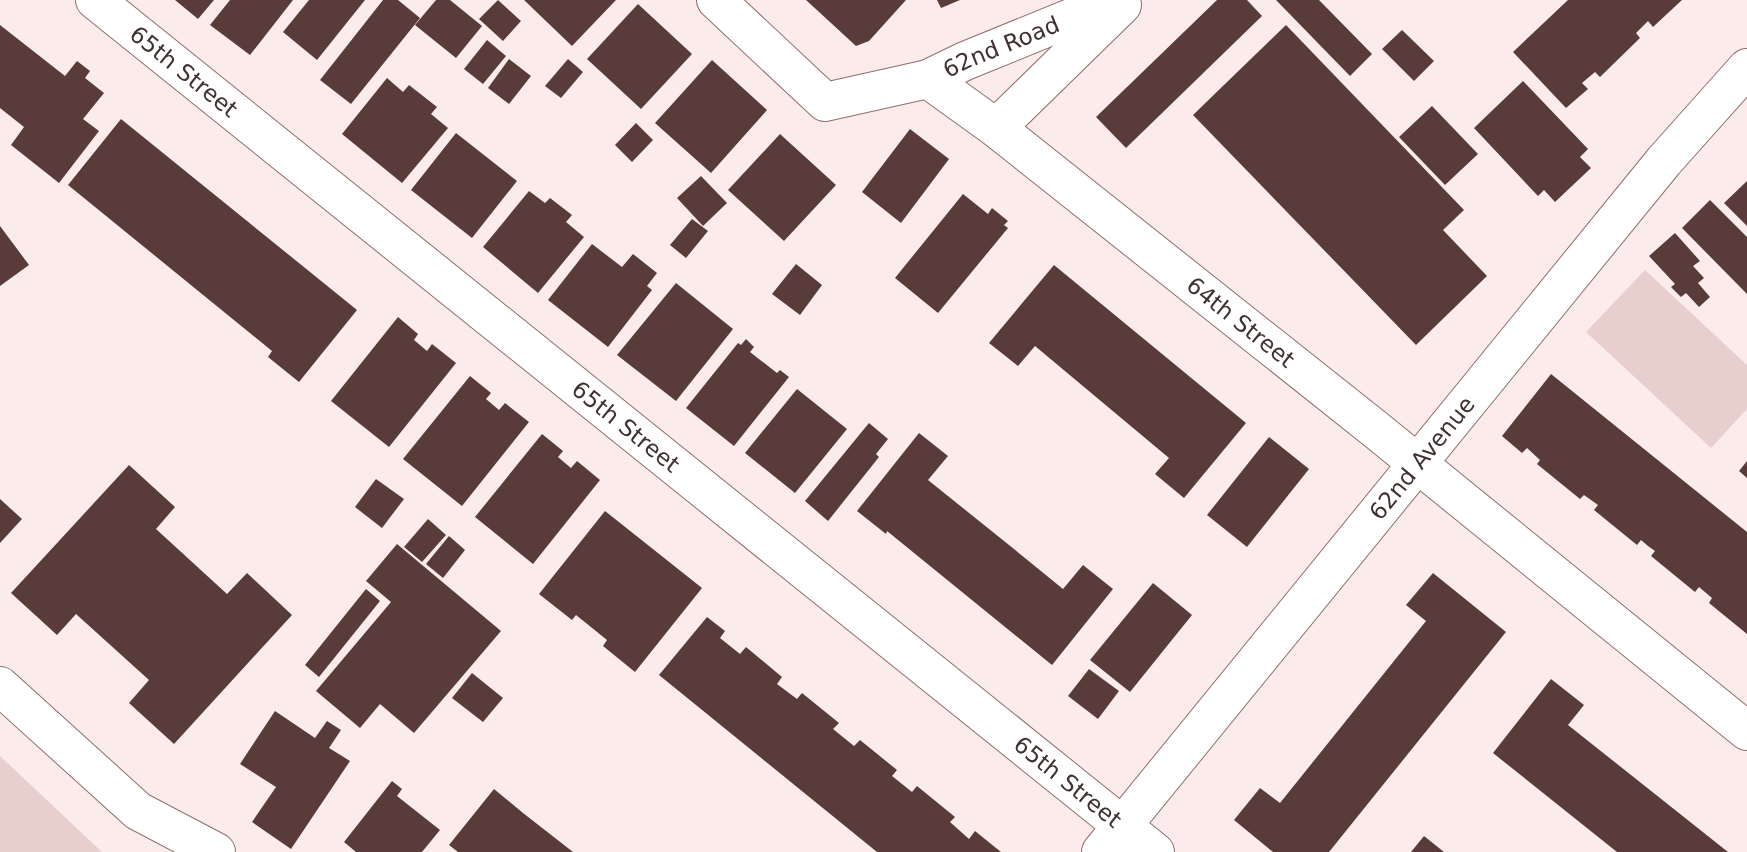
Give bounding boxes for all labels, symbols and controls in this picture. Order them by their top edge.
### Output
street label: 62nd Road [939,11,1063,83]
street label: 65th Street [125,21,243,122]
street label: 64th Street [1182,272,1300,373]
street label: 65th Street [567,376,685,478]
street label: 62nd Avenue [1364,391,1480,525]
street label: 65th Street [1009,731,1127,833]

